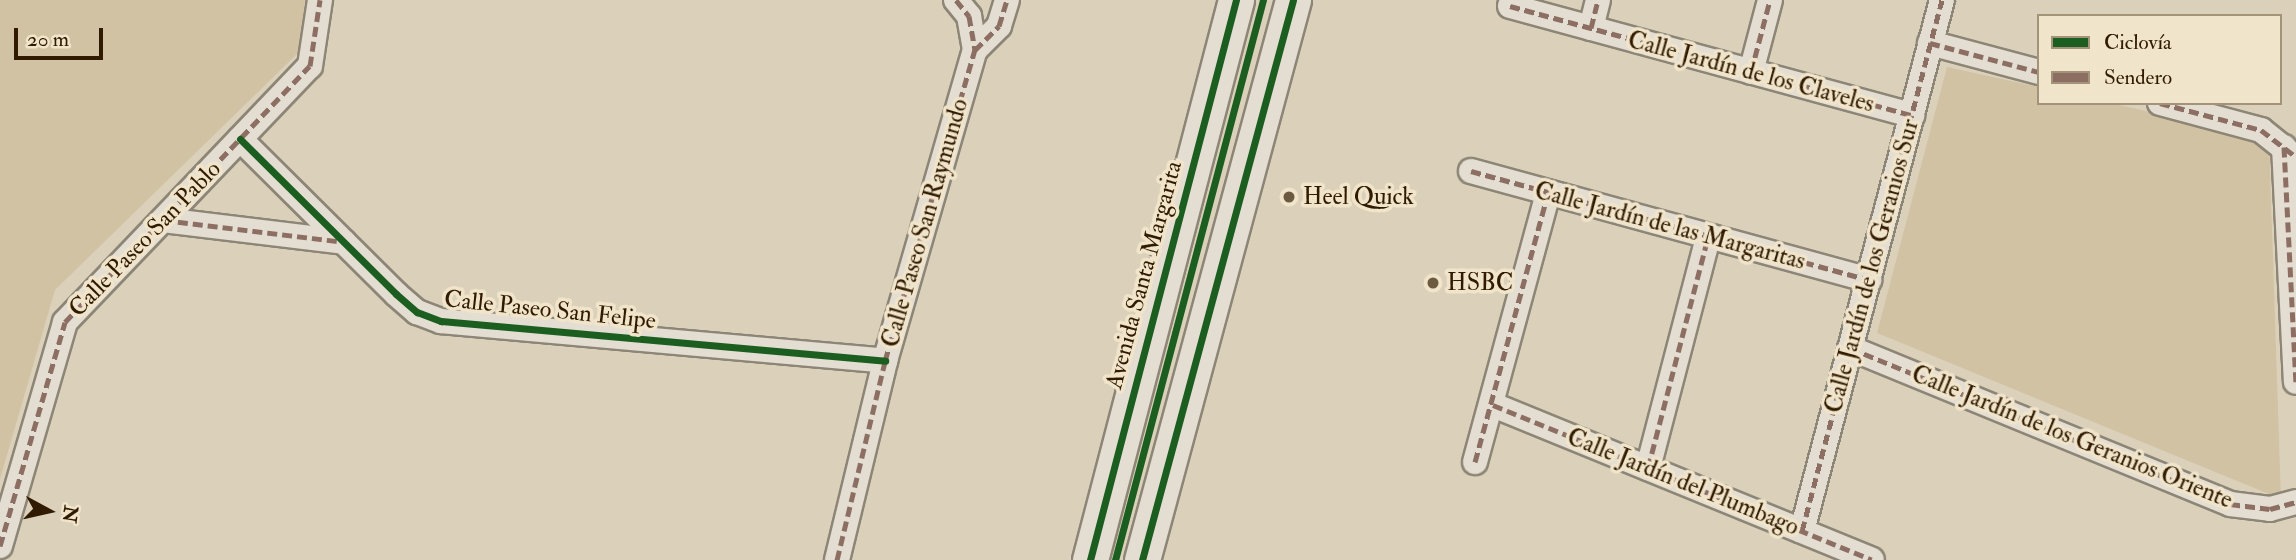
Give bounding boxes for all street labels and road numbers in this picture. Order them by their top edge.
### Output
street label: Calle Jardín de los Claveles [1625,25,1877,119]
street label: Calle Paseo San Raymundo [876,95,974,351]
street label: Calle Jardín de los Geranios Sur [1819,116,1925,416]
street label: Calle Paseo San Pablo [63,155,227,323]
street label: Avenida Santa Margarita [1100,158,1188,392]
street label: Calle Jardín de las Margaritas [1532,176,1808,276]
street label: Calle Paseo San Felipe [443,285,657,335]
street label: Calle Jardín de los Geranios Oriente [1908,359,2236,515]
street label: Calle Jardín del Plumbago [1563,422,1803,542]

